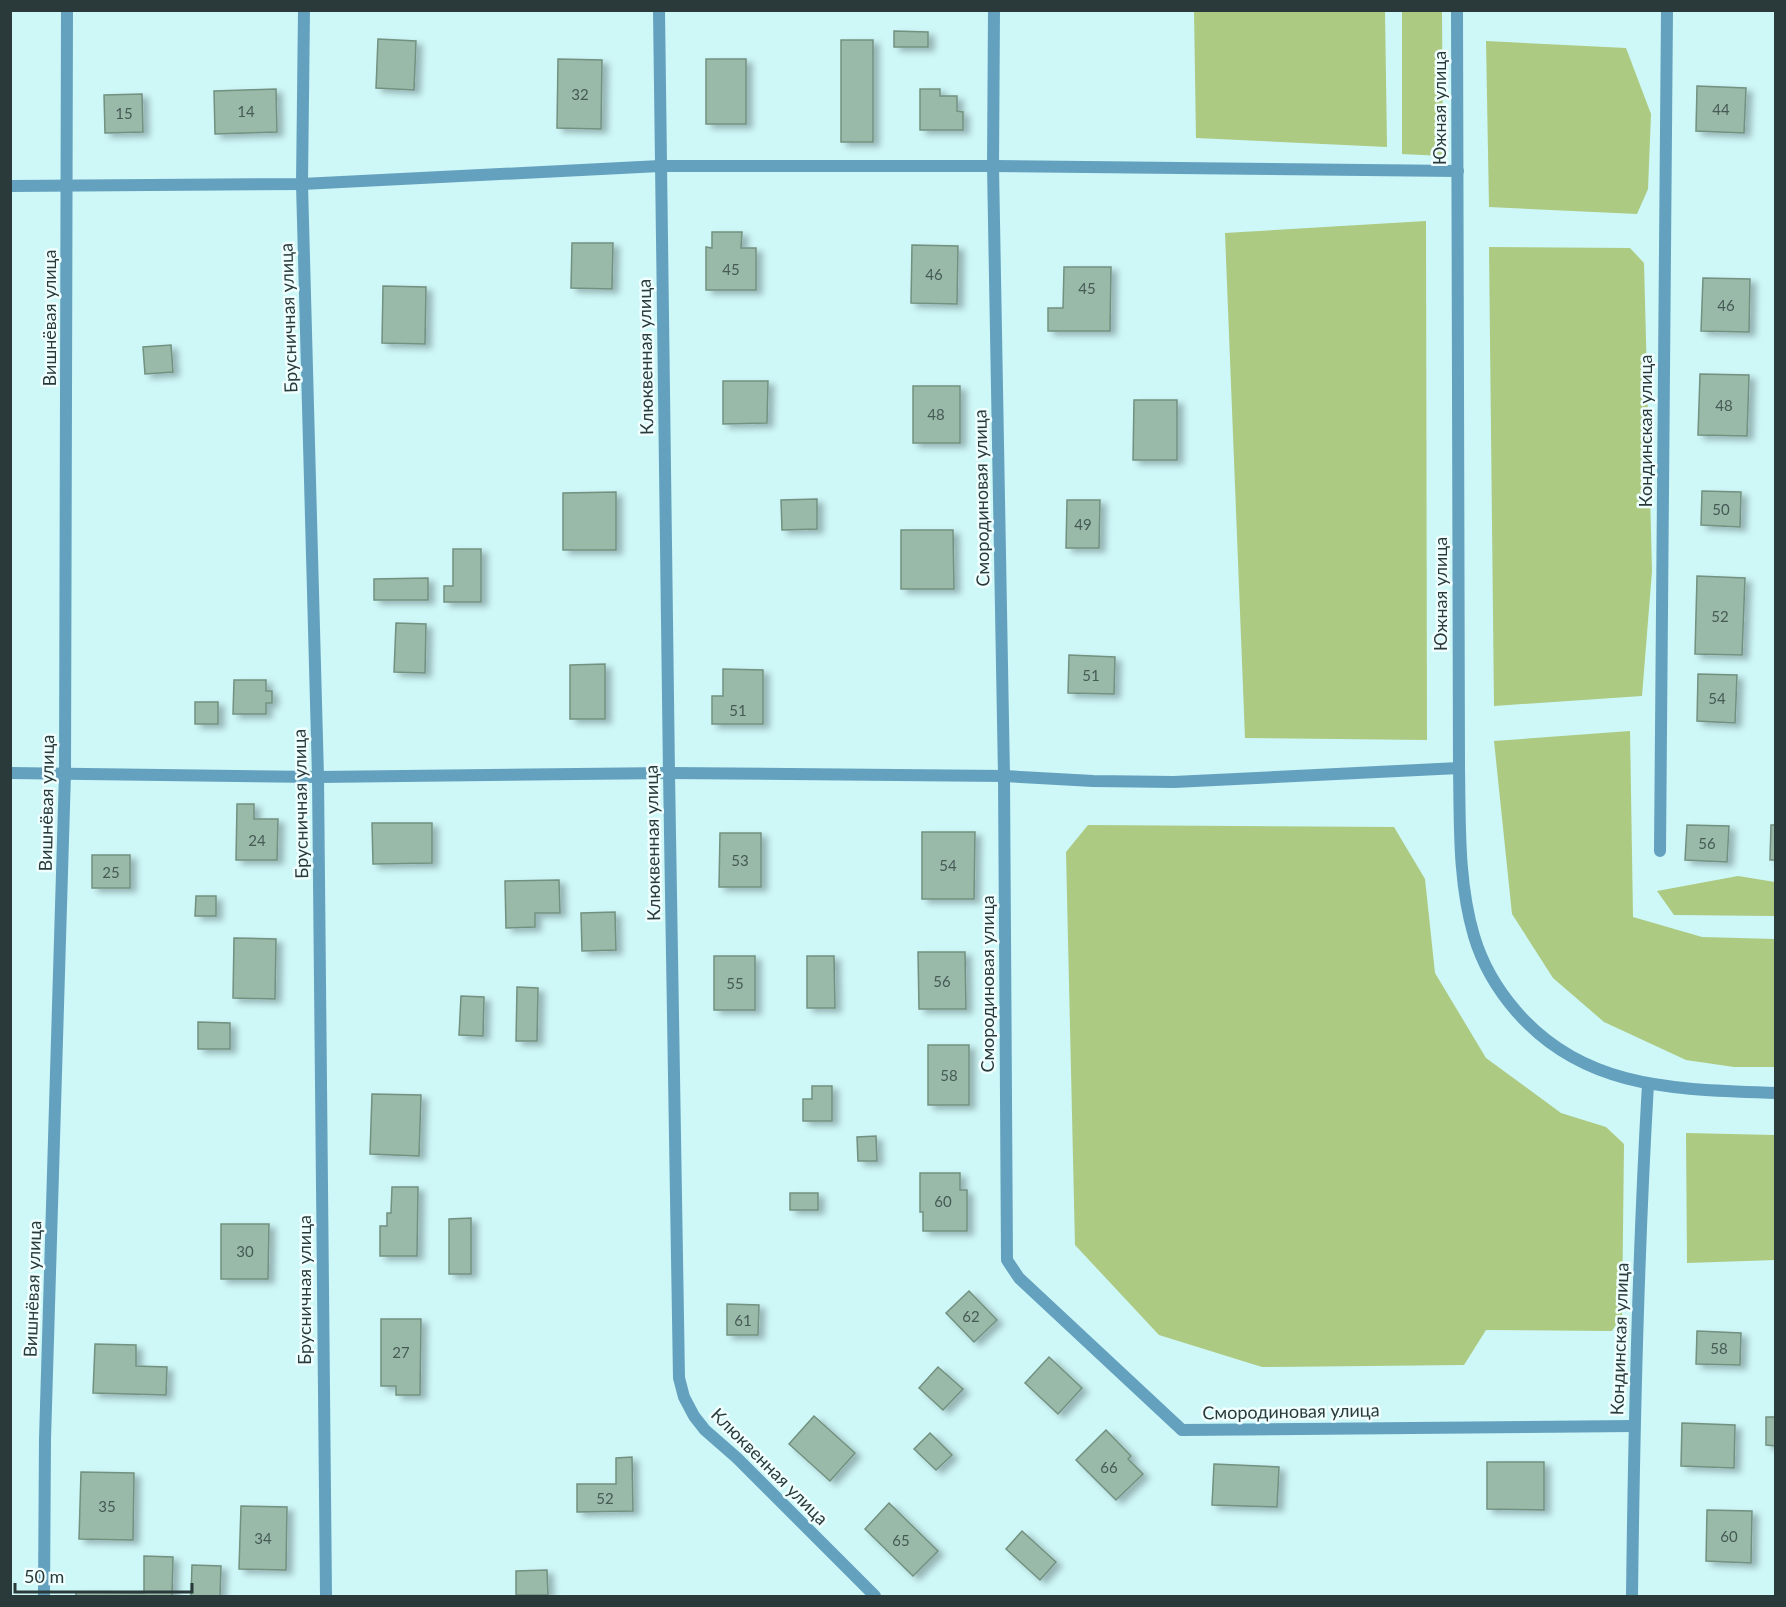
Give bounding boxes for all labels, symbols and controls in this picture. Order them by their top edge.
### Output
street label: Южная улица [1428,51,1450,165]
house number: 32 [571,85,589,103]
house number: 44 [1712,100,1730,118]
house number: 14 [237,102,255,120]
house number: 15 [115,104,133,122]
street label: Брусничная улица [274,243,302,393]
street label: Вишнёвая улица [38,250,60,386]
house number: 45 [722,260,740,278]
house number: 46 [925,265,943,283]
street label: Клюквенная улица [633,279,657,435]
house number: 45 [1078,279,1096,297]
house number: 46 [1717,296,1735,314]
street label: Кондинская улица [1634,355,1656,507]
house number: 48 [1715,396,1733,414]
house number: 48 [927,405,945,423]
street label: Смородиновая улица [968,409,994,587]
house number: 50 [1712,500,1730,518]
house number: 49 [1074,515,1092,533]
street label: Южная улица [1429,537,1451,651]
house number: 52 [1711,607,1729,625]
house number: 51 [1082,666,1100,684]
house number: 54 [1708,689,1726,707]
house number: 51 [729,701,747,719]
street label: Брусничная улица [288,729,312,879]
street label: Вишнёвая улица [34,734,58,872]
street label: Клюквенная улица [640,765,664,921]
house number: 24 [248,831,266,849]
house number: 56 [1698,834,1716,852]
house number: 53 [731,851,749,869]
house number: 54 [939,856,957,874]
house number: 25 [102,863,120,881]
street label: Смородиновая улица [976,895,998,1073]
house number: 56 [933,972,951,990]
house number: 55 [726,974,744,992]
house number: 58 [940,1066,958,1084]
house number: 60 [934,1192,952,1210]
street label: Брусничная улица [293,1215,315,1365]
street label: Вишнёвая улица [19,1220,45,1358]
house number: 30 [236,1242,254,1260]
street label: Кондинская улица [1605,1262,1633,1416]
house number: 62 [962,1307,980,1325]
house number: 61 [734,1311,752,1329]
house number: 58 [1710,1339,1728,1357]
house number: 27 [392,1343,410,1361]
street label: Смородиновая улица [1202,1398,1380,1424]
street label: Клюквенная улица [707,1403,833,1529]
house number: 66 [1100,1458,1118,1476]
house number: 52 [596,1489,614,1507]
house number: 35 [98,1497,116,1515]
house number: 60 [1720,1527,1738,1545]
house number: 34 [254,1529,272,1547]
house number: 65 [892,1531,910,1549]
scale bar [15,1556,192,1594]
text: 50 m [24,1565,64,1587]

